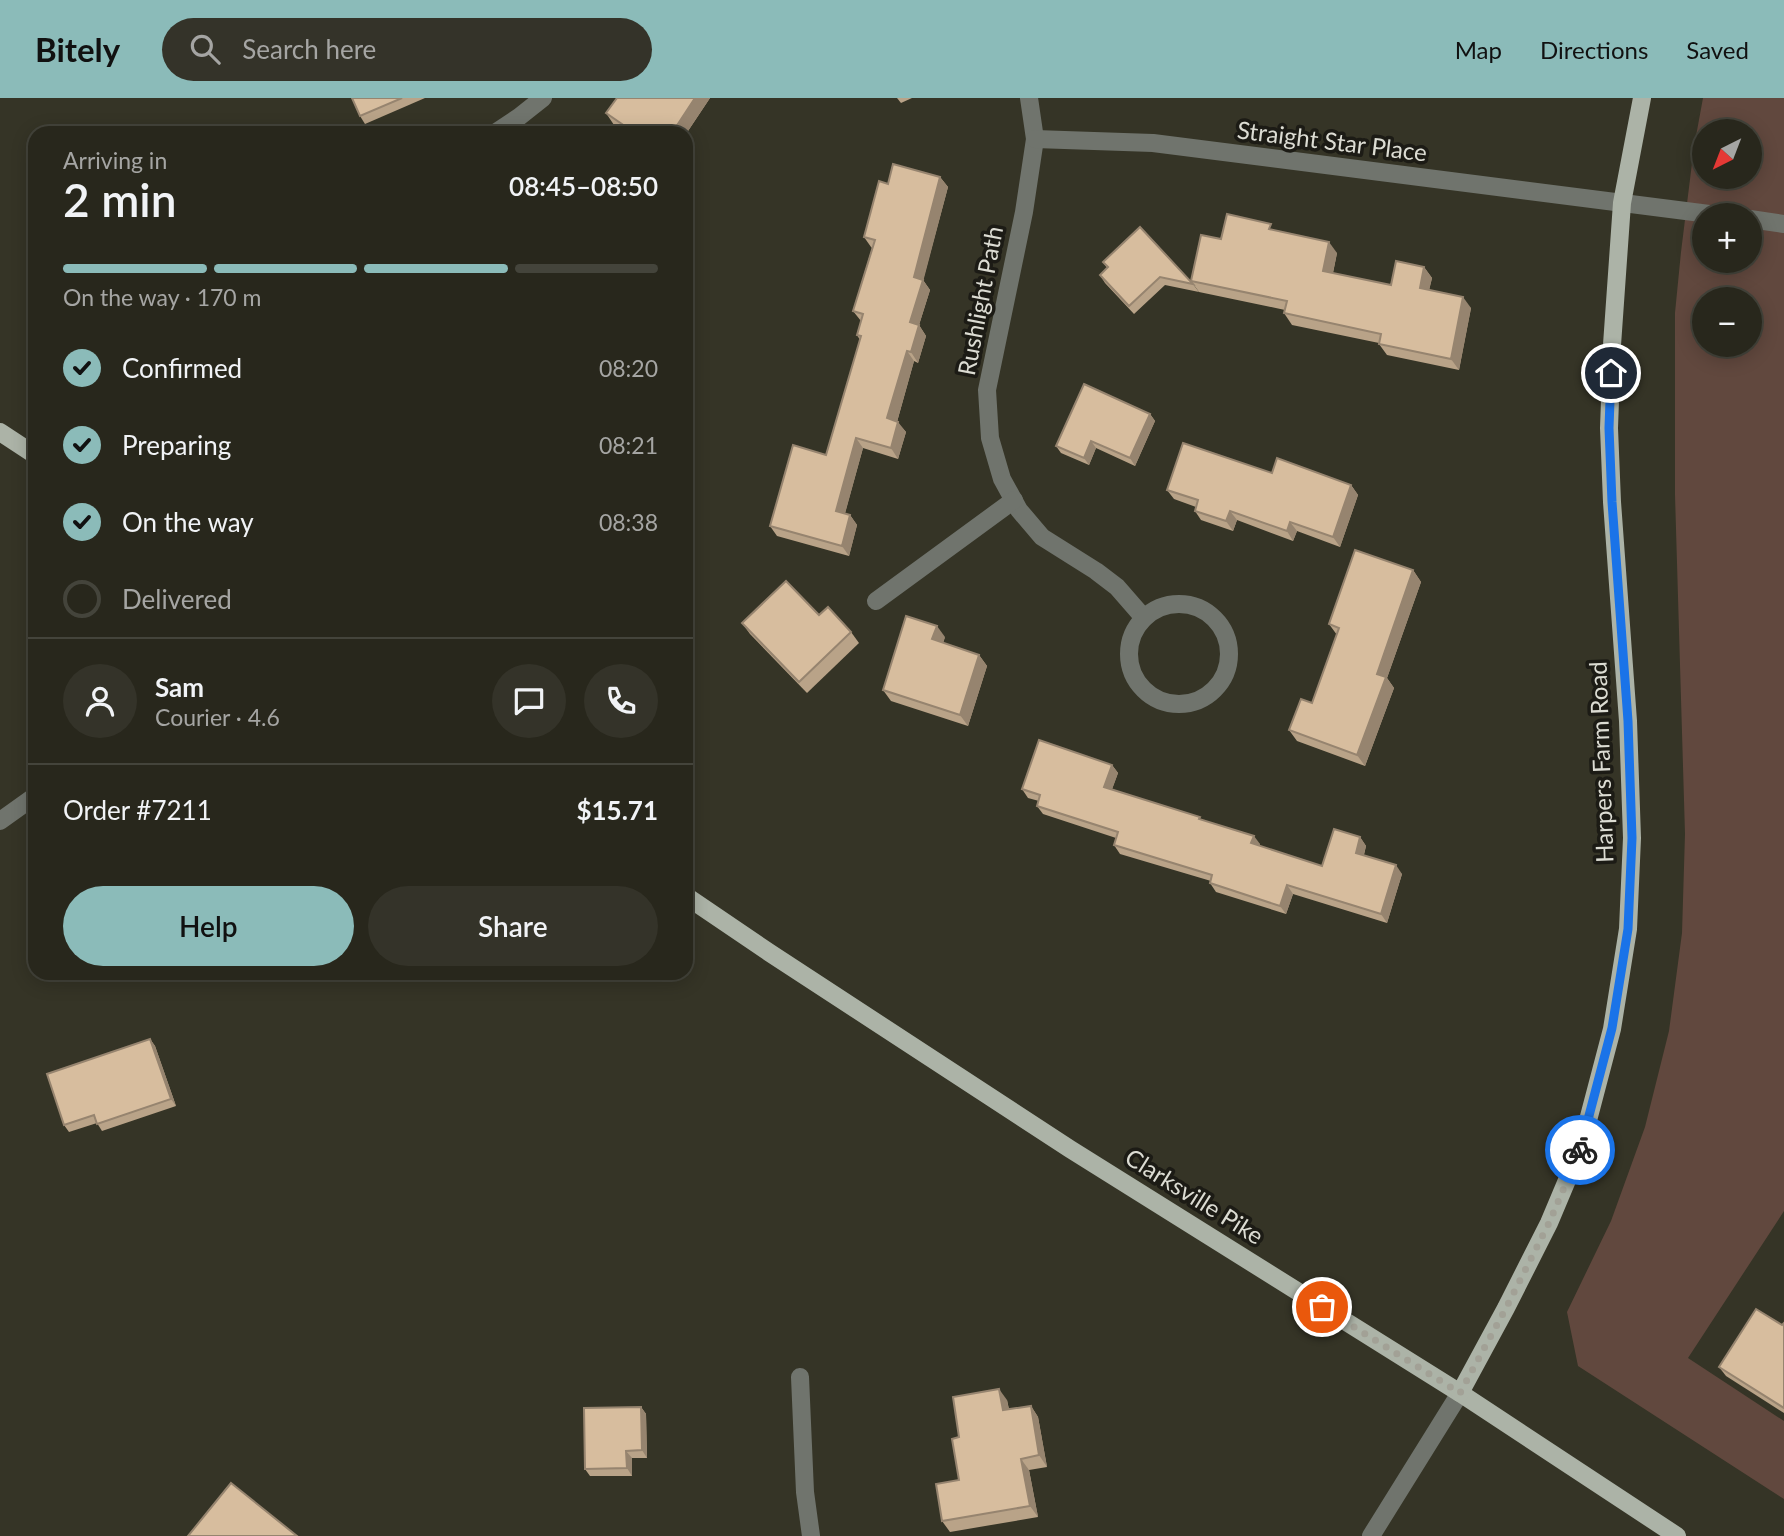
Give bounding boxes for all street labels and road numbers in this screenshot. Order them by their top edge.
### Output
street label: Straight Star Place [1236,114,1429,167]
street label: Rushlight Path [951,224,1008,378]
street label: Harpers Farm Road [1582,661,1619,863]
street label: Clarksville Pike [1120,1142,1269,1250]

